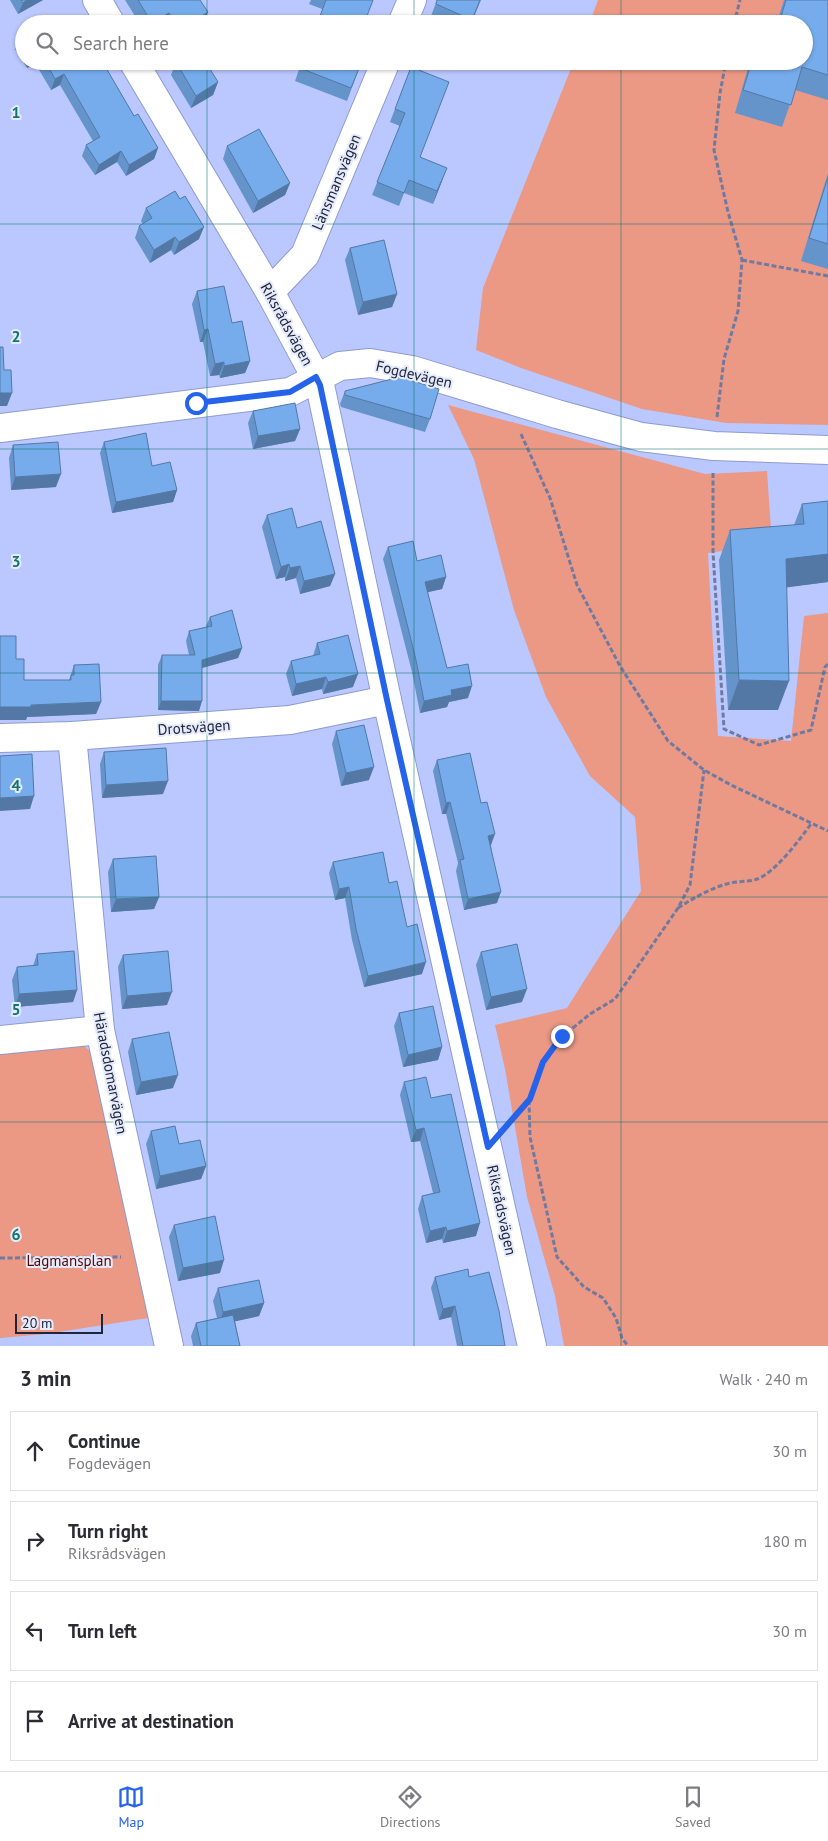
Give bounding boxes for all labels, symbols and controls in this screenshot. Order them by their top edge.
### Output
search box [15,15,813,70]
icon: search [33,29,61,57]
text: Search here [73,31,169,55]
text: 1 [11,102,21,122]
street label: Länsmansvägen [307,131,365,233]
street label: Riksrådsvägen [256,279,318,369]
text: 2 [11,326,21,346]
street label: Fogdevägen [374,356,454,392]
route start [185,392,208,415]
text: 3 [11,551,21,571]
street label: Drotsvägen [157,715,231,739]
text: 4 [11,775,21,795]
text: 5 [11,999,21,1019]
street label: Häradsdomarvägen [90,1010,132,1136]
route end [551,1025,574,1048]
street label: Riksrådsvägen [483,1163,521,1257]
text: 6 [11,1224,21,1244]
park label: Lagmansplan [26,1251,112,1270]
scale bar [15,1311,102,1334]
text: 20 m [22,1314,52,1332]
text: 3 min [20,1365,71,1392]
text: Walk · 240 m [719,1369,808,1389]
text: Continue [68,1429,140,1453]
icon: ahead [21,1437,49,1465]
text: 30 m [772,1441,807,1461]
text: Fogdevägen [68,1453,151,1473]
text: Turn right [68,1519,148,1543]
icon: right [21,1527,49,1555]
text: 180 m [764,1531,807,1551]
text: Riksrådsvägen [68,1543,166,1563]
icon: left [21,1617,49,1645]
text: Turn left [68,1619,137,1643]
text: 30 m [772,1621,807,1641]
icon: arrive [21,1707,49,1735]
text: Arrive at destination [68,1709,234,1733]
tab: Map [117,1783,145,1831]
tab: Directions [380,1783,440,1831]
tab: Saved [675,1783,711,1831]

